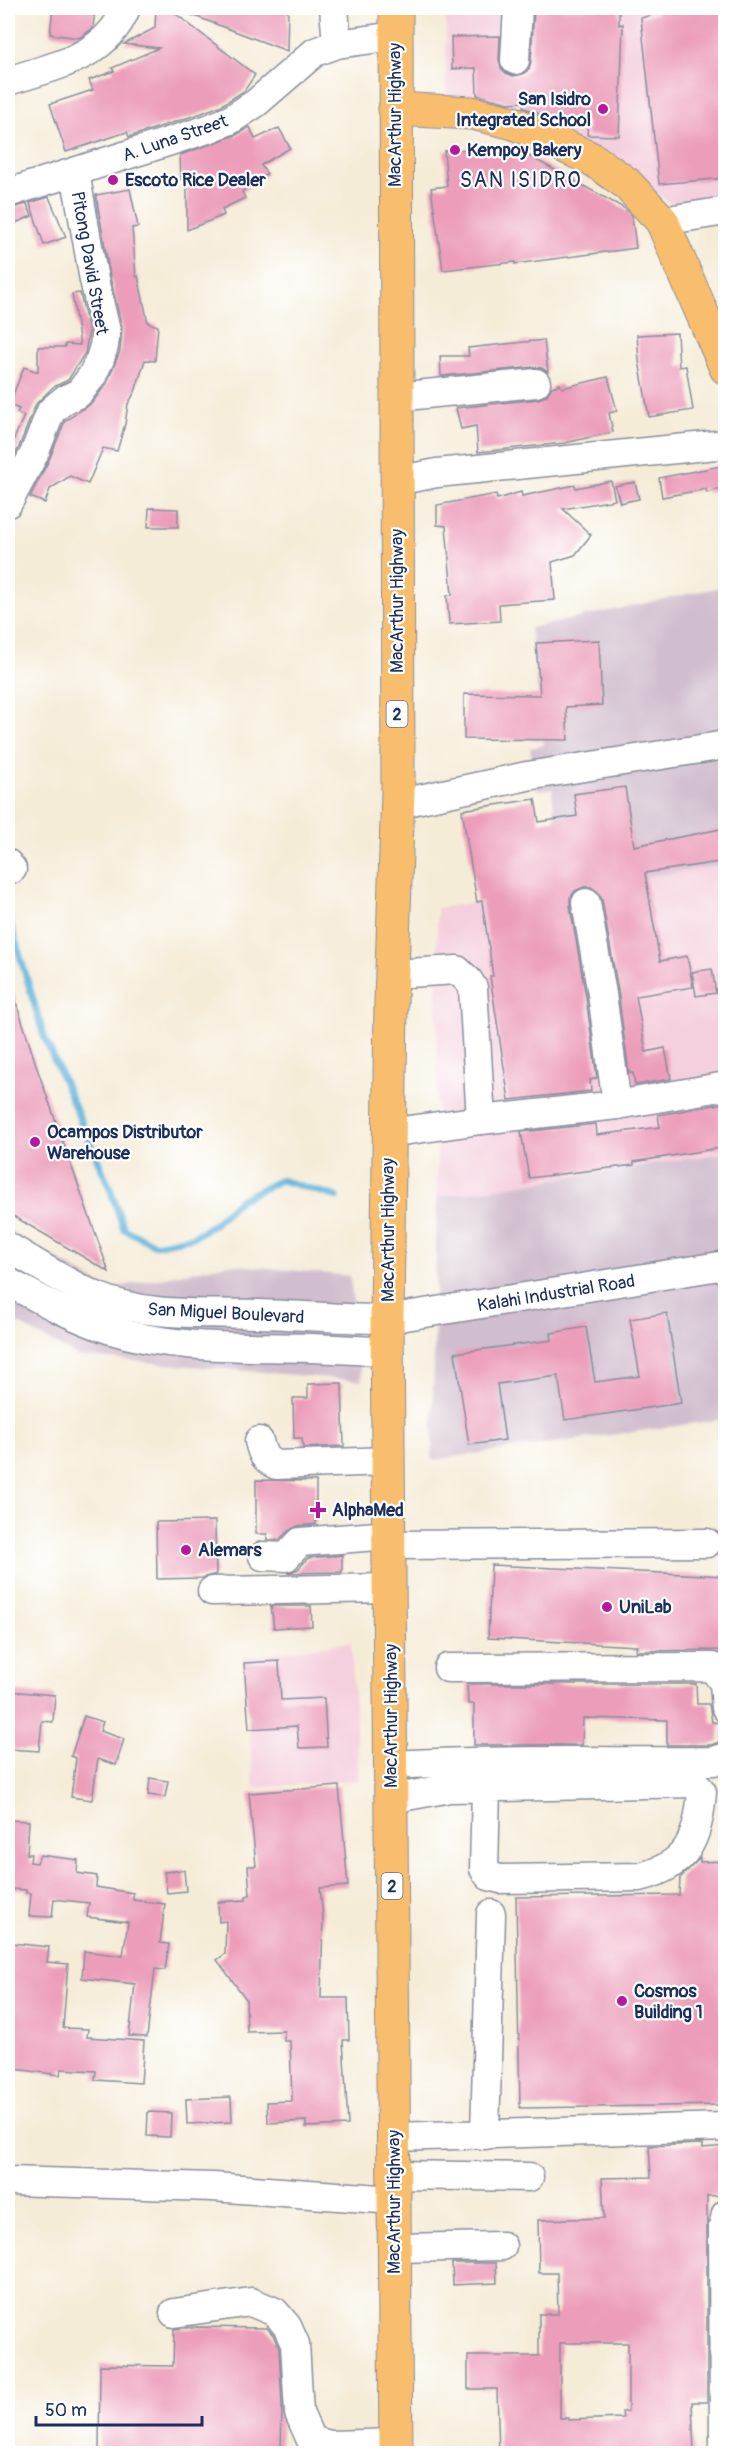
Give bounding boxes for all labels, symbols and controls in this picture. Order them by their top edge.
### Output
street label: MacArthur Highway [384,43,407,187]
place label: San Isidro Integrated School [456,88,591,132]
marker: San Isidro Integrated School [596,102,610,116]
street label: A. Luna Street [119,109,232,167]
place label: Kempoy Bakery [467,139,582,162]
marker: Kempoy Bakery [448,143,462,157]
district label: SAN ISIDRO [460,167,582,194]
place label: Escoto Rice Dealer [125,169,266,192]
marker: Escoto Rice Dealer [106,173,120,187]
street label: Pitong David Street [66,189,114,337]
street label: MacArthur Highway [386,529,409,673]
road number: 2 [386,701,408,727]
place label: Ocampos Distributor Warehouse [47,1121,203,1165]
marker: Ocampos Distributor Warehouse [28,1135,42,1149]
street label: MacArthur Highway [377,1158,400,1302]
street label: Kalahi Industrial Road [476,1270,637,1317]
street label: San Miguel Boulevard [147,1298,305,1329]
place label: AlphaMed [332,1499,404,1522]
marker: AlphaMed [309,1501,327,1519]
place label: Alemars [198,1539,262,1562]
marker: Alemars [179,1543,193,1557]
place label: UniLab [619,1596,672,1619]
marker: UniLab [600,1600,614,1614]
street label: MacArthur Highway [380,1644,403,1788]
road number: 2 [382,1873,402,1899]
place label: Cosmos Building 1 [634,1980,703,2024]
marker: Cosmos Building 1 [615,1994,629,2008]
street label: MacArthur Highway [383,2130,406,2274]
scale bar [36,2389,202,2427]
text: 50 m [45,2399,87,2422]

